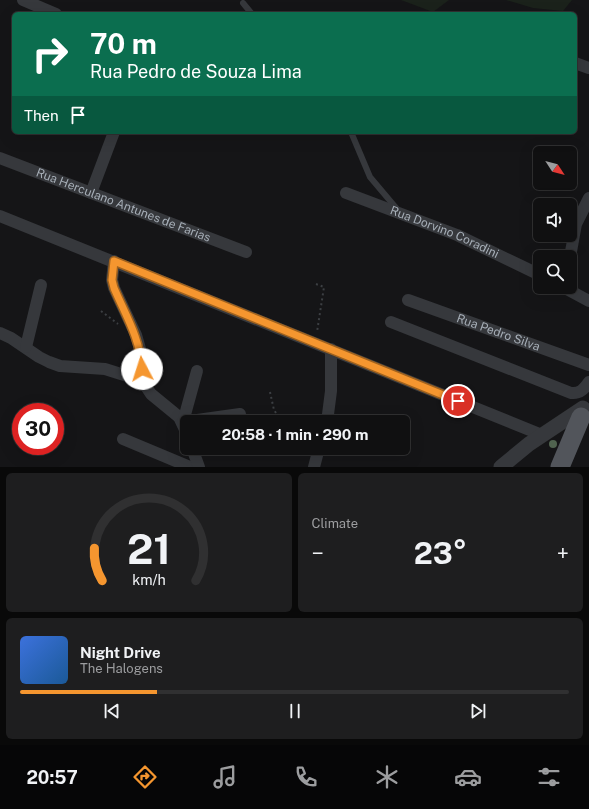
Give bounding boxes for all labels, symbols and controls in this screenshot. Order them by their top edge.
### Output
text: 70 m [90,27,157,60]
icon: right [24,28,76,80]
text: Rua Pedro de Souza Lima [90,61,302,82]
icon: arrive [67,104,89,126]
text: Then [24,107,59,124]
north arrow [533,146,577,190]
map controls [533,146,577,294]
street label: Rua Herculano Antunes de Farias [34,165,213,245]
button: sound [533,198,577,242]
street label: Rua Dorvino Coradini [388,203,501,261]
button: search [533,250,577,294]
street label: Rua Pedro Silva [455,311,542,354]
position arrow [121,348,163,390]
pin [441,384,475,418]
icon: arrive [447,390,469,412]
speed limit sign: 30 [12,403,64,455]
text: 20:58 · 1 min · 290 m [222,426,368,443]
text: Climate [312,516,358,531]
text: 21 [127,523,171,572]
text: 23° [414,535,467,571]
text: − [312,540,324,566]
text: + [557,540,569,566]
text: km/h [132,570,166,587]
text: Night Drive [80,644,161,661]
text: The Halogens [80,661,163,676]
icon: previous [101,700,123,722]
icon: pause [284,700,306,722]
icon: next [467,700,489,722]
icon: directions [131,763,159,791]
icon: music [211,763,239,791]
icon: phone [292,763,320,791]
icon: climate [373,763,401,791]
icon: car [454,763,482,791]
icon: filters [535,763,563,791]
text: 20:57 [26,767,78,788]

